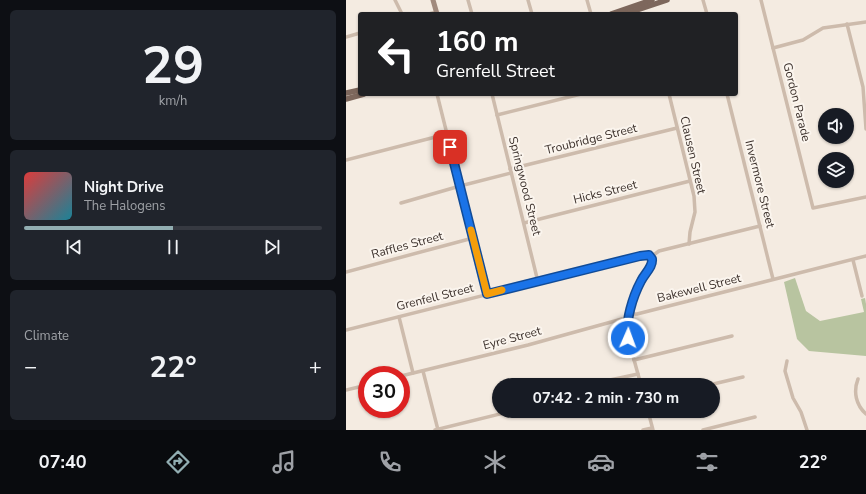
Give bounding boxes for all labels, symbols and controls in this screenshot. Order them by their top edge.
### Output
text: 160 m [436,23,519,61]
icon: left [370,28,422,80]
text: 29 [142,30,204,101]
text: Grenfell Street [436,59,555,83]
street label: Gordon Parade [779,61,815,143]
text: km/h [159,92,187,110]
map controls [818,108,854,188]
button: sound [818,108,854,144]
street label: Clausen Street [676,114,710,196]
street label: Troubridge Street [543,120,639,158]
pin [433,130,467,164]
street label: Springwood Street [505,135,545,238]
icon: arrive [439,136,461,158]
street label: Invermore Street [741,138,779,230]
button: layers [818,152,854,188]
street label: Hicks Street [572,176,639,208]
text: Night Drive [84,177,164,197]
text: The Halogens [84,197,165,215]
street label: Raffles Street [369,228,445,262]
icon: previous [63,236,85,258]
icon: pause [162,236,184,258]
icon: next [261,236,283,258]
street label: Bakewell Street [655,270,743,306]
street label: Grenfell Street [395,279,476,314]
position arrow [607,317,649,359]
street label: Eyre Street [481,322,544,353]
text: Climate [24,327,69,345]
text: 22° [149,347,197,388]
text: − [24,352,37,382]
text: + [309,352,322,382]
speed limit sign: 30 [358,366,410,418]
text: 07:42 · 2 min · 730 m [533,388,679,408]
icon: directions [164,448,192,476]
icon: music [270,448,298,476]
icon: phone [376,448,404,476]
icon: climate [481,448,509,476]
icon: car [587,448,615,476]
icon: filters [693,448,721,476]
text: 07:40 [39,450,87,474]
text: 22° [799,450,827,474]

